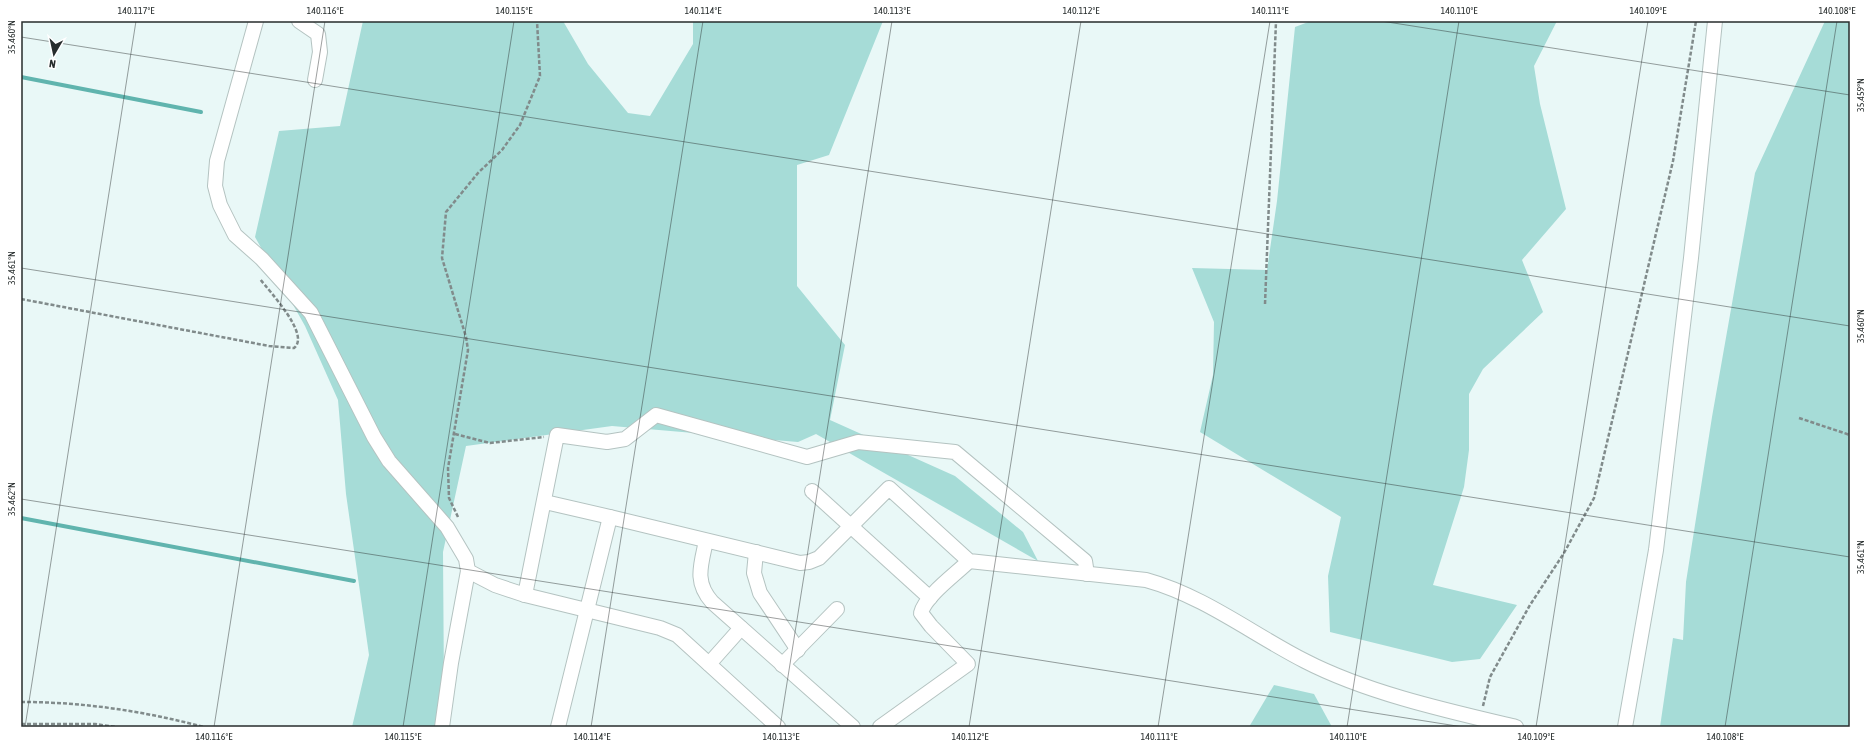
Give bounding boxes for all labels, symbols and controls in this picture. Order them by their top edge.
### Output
text: 140.117°E [118,5,155,16]
text: 140.116°E [307,5,344,16]
text: 140.115°E [496,5,533,16]
text: 140.114°E [685,5,722,16]
text: 140.113°E [874,5,911,16]
text: 140.112°E [1063,5,1100,16]
text: 140.111°E [1252,5,1289,16]
text: 140.110°E [1441,5,1478,16]
text: 140.109°E [1630,5,1667,16]
text: 140.108°E [1819,5,1856,16]
text: 35.460°N [6,20,17,54]
north arrow [34,34,74,74]
text: N [48,57,57,70]
text: 35.459°N [1855,78,1866,112]
text: 35.461°N [6,251,17,285]
text: 35.460°N [1855,309,1866,343]
text: 35.462°N [6,482,17,516]
text: 35.461°N [1855,540,1866,574]
text: 140.116°E [196,731,233,742]
text: 140.115°E [385,731,422,742]
text: 140.114°E [574,731,611,742]
text: 140.113°E [763,731,800,742]
text: 140.112°E [952,731,989,742]
text: 140.111°E [1141,731,1178,742]
text: 140.110°E [1330,731,1367,742]
text: 140.109°E [1518,731,1555,742]
text: 140.108°E [1707,731,1744,742]

